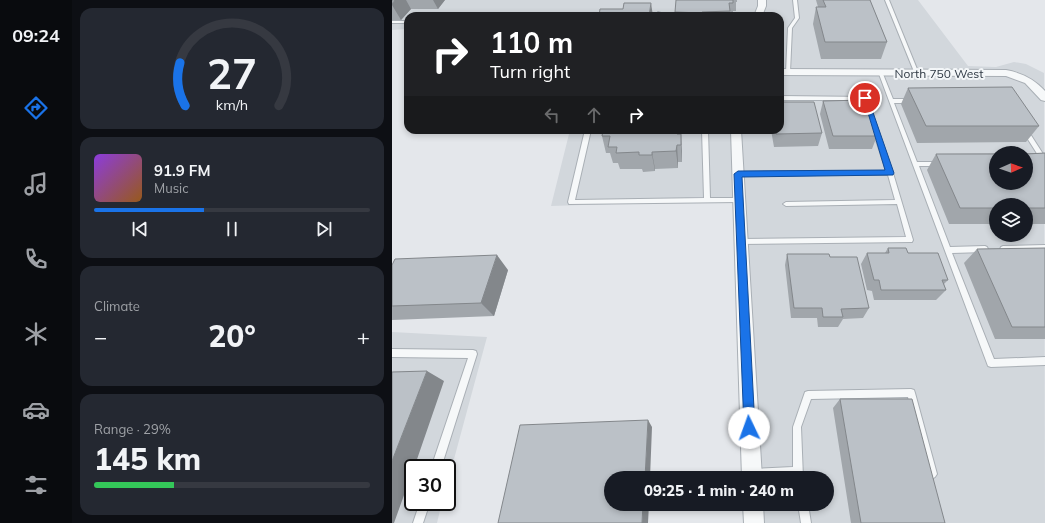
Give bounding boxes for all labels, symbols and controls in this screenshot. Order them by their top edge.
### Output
text: 09:24 [12,24,60,47]
text: 110 m [490,25,573,60]
icon: right [424,28,476,80]
text: 27 [207,47,257,99]
text: Turn right [490,60,570,83]
street label: North 750 West [895,66,983,81]
pin [848,81,882,115]
icon: arrive [854,87,876,109]
icon: directions [22,94,50,122]
text: km/h [216,96,248,114]
icon: left [541,104,563,126]
icon: ahead [583,104,605,126]
icon: right [625,104,647,126]
north arrow [989,146,1033,190]
map controls [989,146,1033,242]
text: 91.9 FM [154,161,210,180]
icon: music [22,170,50,198]
text: Music [154,180,189,196]
button: layers [989,198,1033,242]
icon: previous [129,218,151,240]
icon: pause [221,218,243,240]
icon: next [313,218,335,240]
icon: phone [22,245,50,273]
text: Climate [94,298,140,314]
text: 20° [208,317,256,355]
icon: climate [22,320,50,348]
text: − [94,323,107,351]
text: + [357,323,370,351]
icon: car [22,396,50,424]
position arrow [728,407,770,449]
text: Range · 29% [94,421,171,437]
text: 145 km [94,440,201,478]
speed limit sign: 30 [404,459,456,511]
icon: filters [22,471,50,499]
text: 09:25 · 1 min · 240 m [644,481,794,500]

